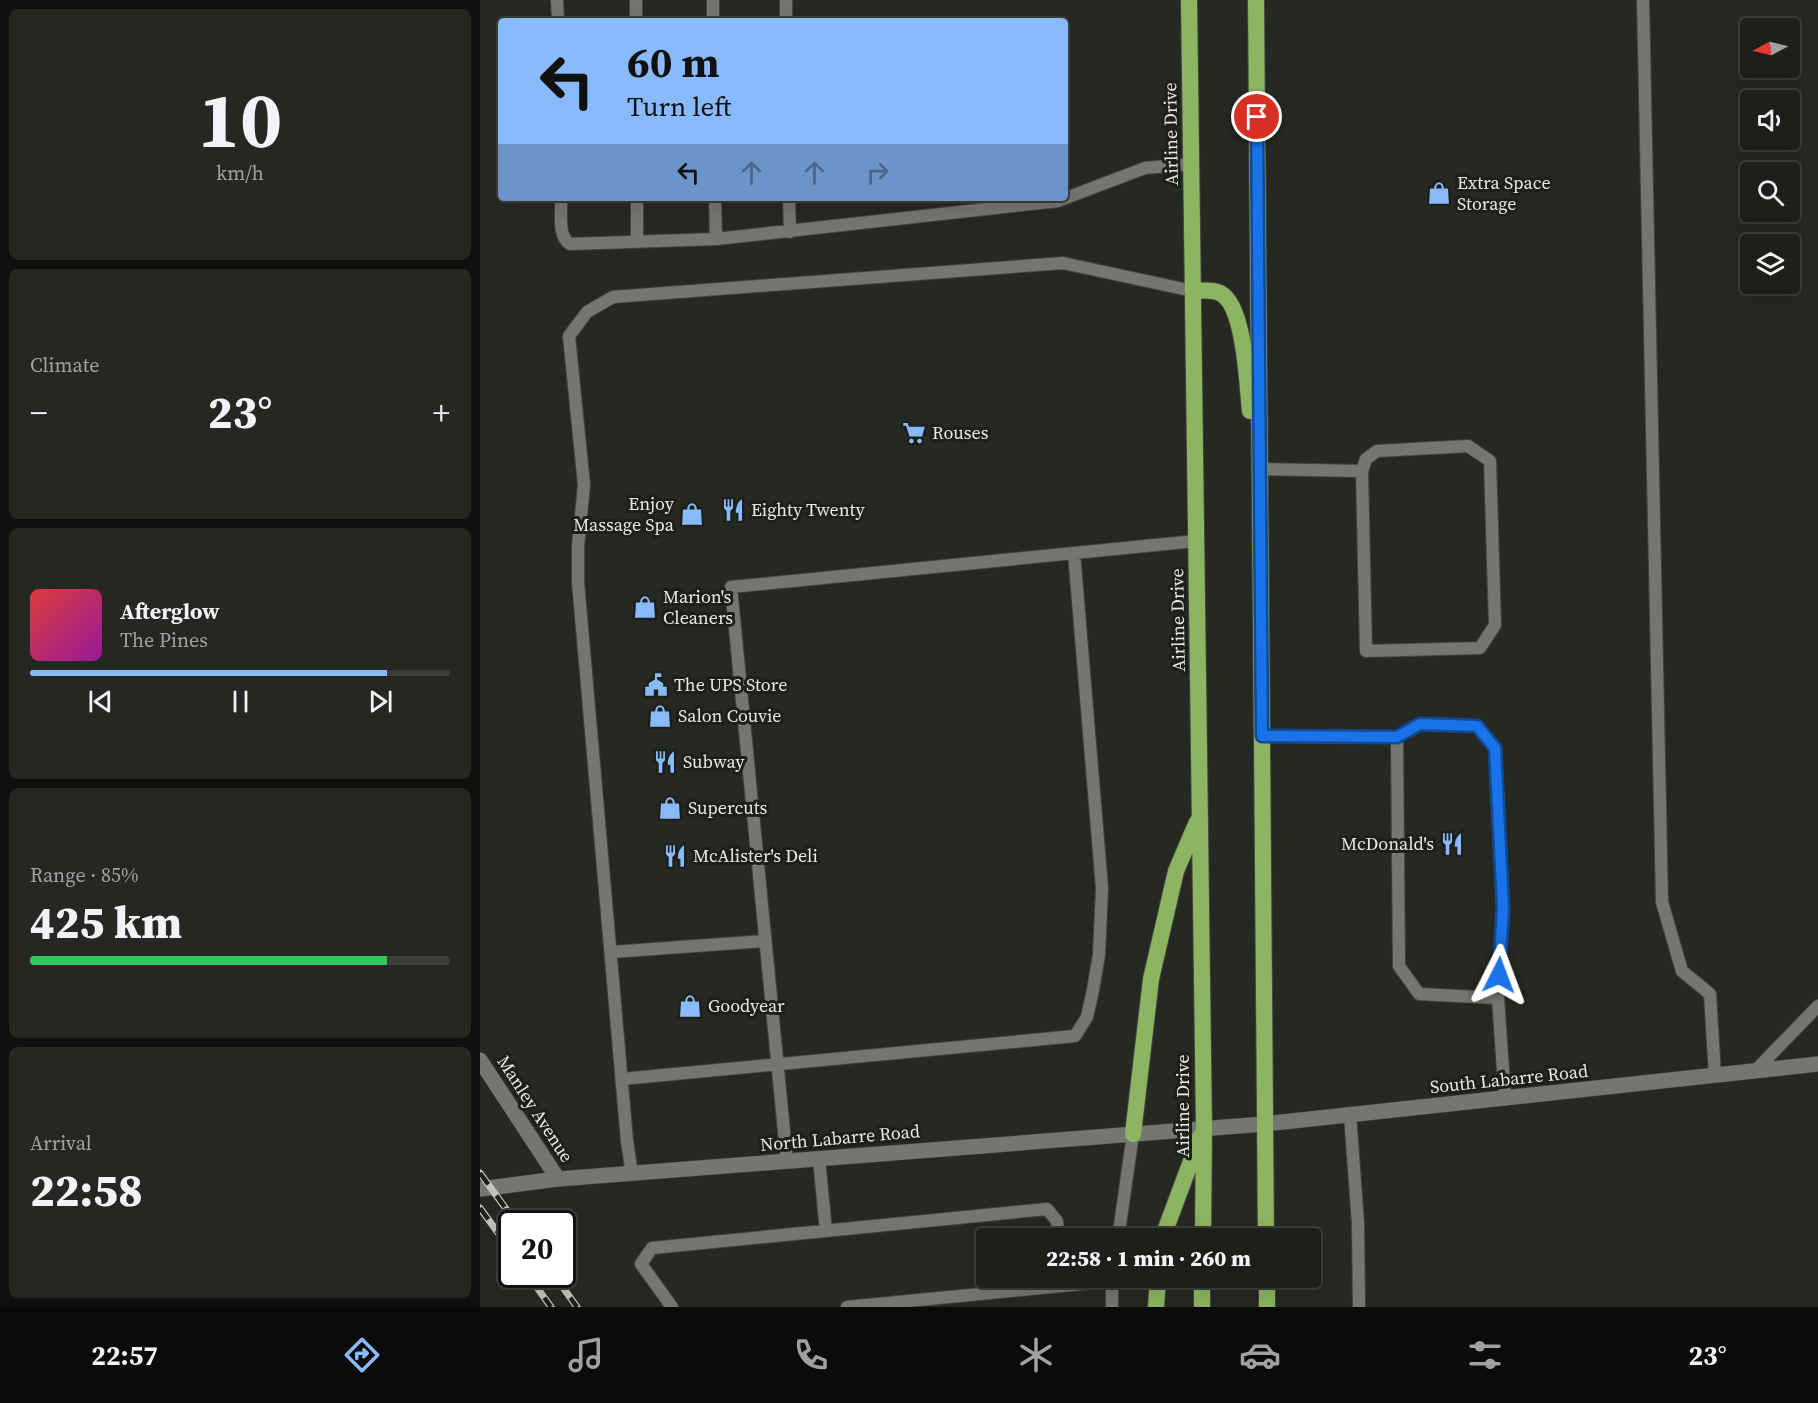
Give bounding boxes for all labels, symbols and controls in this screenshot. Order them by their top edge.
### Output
north arrow [1740,18,1800,78]
map controls [1740,18,1800,294]
text: 60 m [627,33,720,91]
icon: left [528,42,606,120]
text: 10 [198,66,282,173]
street label: Airline Drive [1157,82,1184,186]
text: Turn left [627,88,731,125]
button: sound [1740,90,1800,150]
pin [1231,91,1282,142]
icon: arrive [1240,100,1273,133]
icon: left [672,156,705,189]
icon: ahead [735,156,768,189]
icon: ahead [798,156,831,189]
icon: right [861,156,894,189]
text: km/h [216,159,264,187]
button: search [1740,162,1800,222]
place label: Extra Space Storage [1457,170,1551,216]
shop icon: Extra Space Storage [1426,180,1452,206]
button: layers [1740,234,1800,294]
text: Climate [30,351,99,379]
text: 23° [208,381,272,443]
text: − [30,390,48,435]
text: + [432,390,450,435]
supermarket icon: Rouses [901,420,927,446]
place label: Rouses [932,420,989,445]
place label: Enjoy Massage Spa [573,491,675,537]
restaurant icon: Eighty Twenty [720,497,746,523]
place label: Eighty Twenty [751,497,865,522]
shop icon: Enjoy Massage Spa [679,501,705,527]
street label: Airline Drive [1164,568,1191,672]
place label: Marion's Cleaners [663,584,733,630]
shop icon: Marion's Cleaners [632,594,658,620]
text: Afterglow [120,596,220,626]
text: The Pines [120,626,208,654]
public building icon: The UPS Store [643,672,669,698]
place label: The UPS Store [674,672,787,697]
icon: previous [84,685,117,718]
icon: pause [224,685,257,718]
icon: next [364,685,397,718]
shop icon: Salon Couvie [647,703,673,729]
place label: Salon Couvie [678,703,782,728]
restaurant icon: Subway [652,749,678,775]
place label: Subway [683,749,745,774]
shop icon: Supercuts [657,795,683,821]
place label: Supercuts [688,795,768,820]
place label: McDonald's [1341,831,1434,856]
restaurant icon: McDonald's [1439,831,1465,857]
restaurant icon: McAlister's Deli [662,843,688,869]
place label: McAlister's Deli [693,843,818,868]
text: Range · 85% [30,861,139,889]
text: 425 km [30,891,182,953]
position arrow [1467,943,1531,1007]
shop icon: Goodyear [677,993,703,1019]
place label: Goodyear [708,993,785,1018]
street label: Manley Avenue [492,1050,579,1167]
street label: Airline Drive [1170,1054,1195,1158]
street label: South Labarre Road [1429,1058,1589,1099]
street label: North Labarre Road [759,1118,921,1157]
text: Arrival [30,1129,92,1157]
text: 22:58 [30,1159,143,1221]
speed limit sign: 20 [498,1210,576,1288]
text: 22:58 · 1 min · 260 m [1046,1243,1251,1273]
icon: directions [341,1334,383,1376]
icon: music [565,1334,607,1376]
icon: phone [790,1334,832,1376]
icon: climate [1015,1334,1057,1376]
icon: car [1239,1334,1281,1376]
icon: filters [1464,1334,1506,1376]
text: 22:57 [91,1337,158,1374]
text: 23° [1688,1337,1727,1374]

